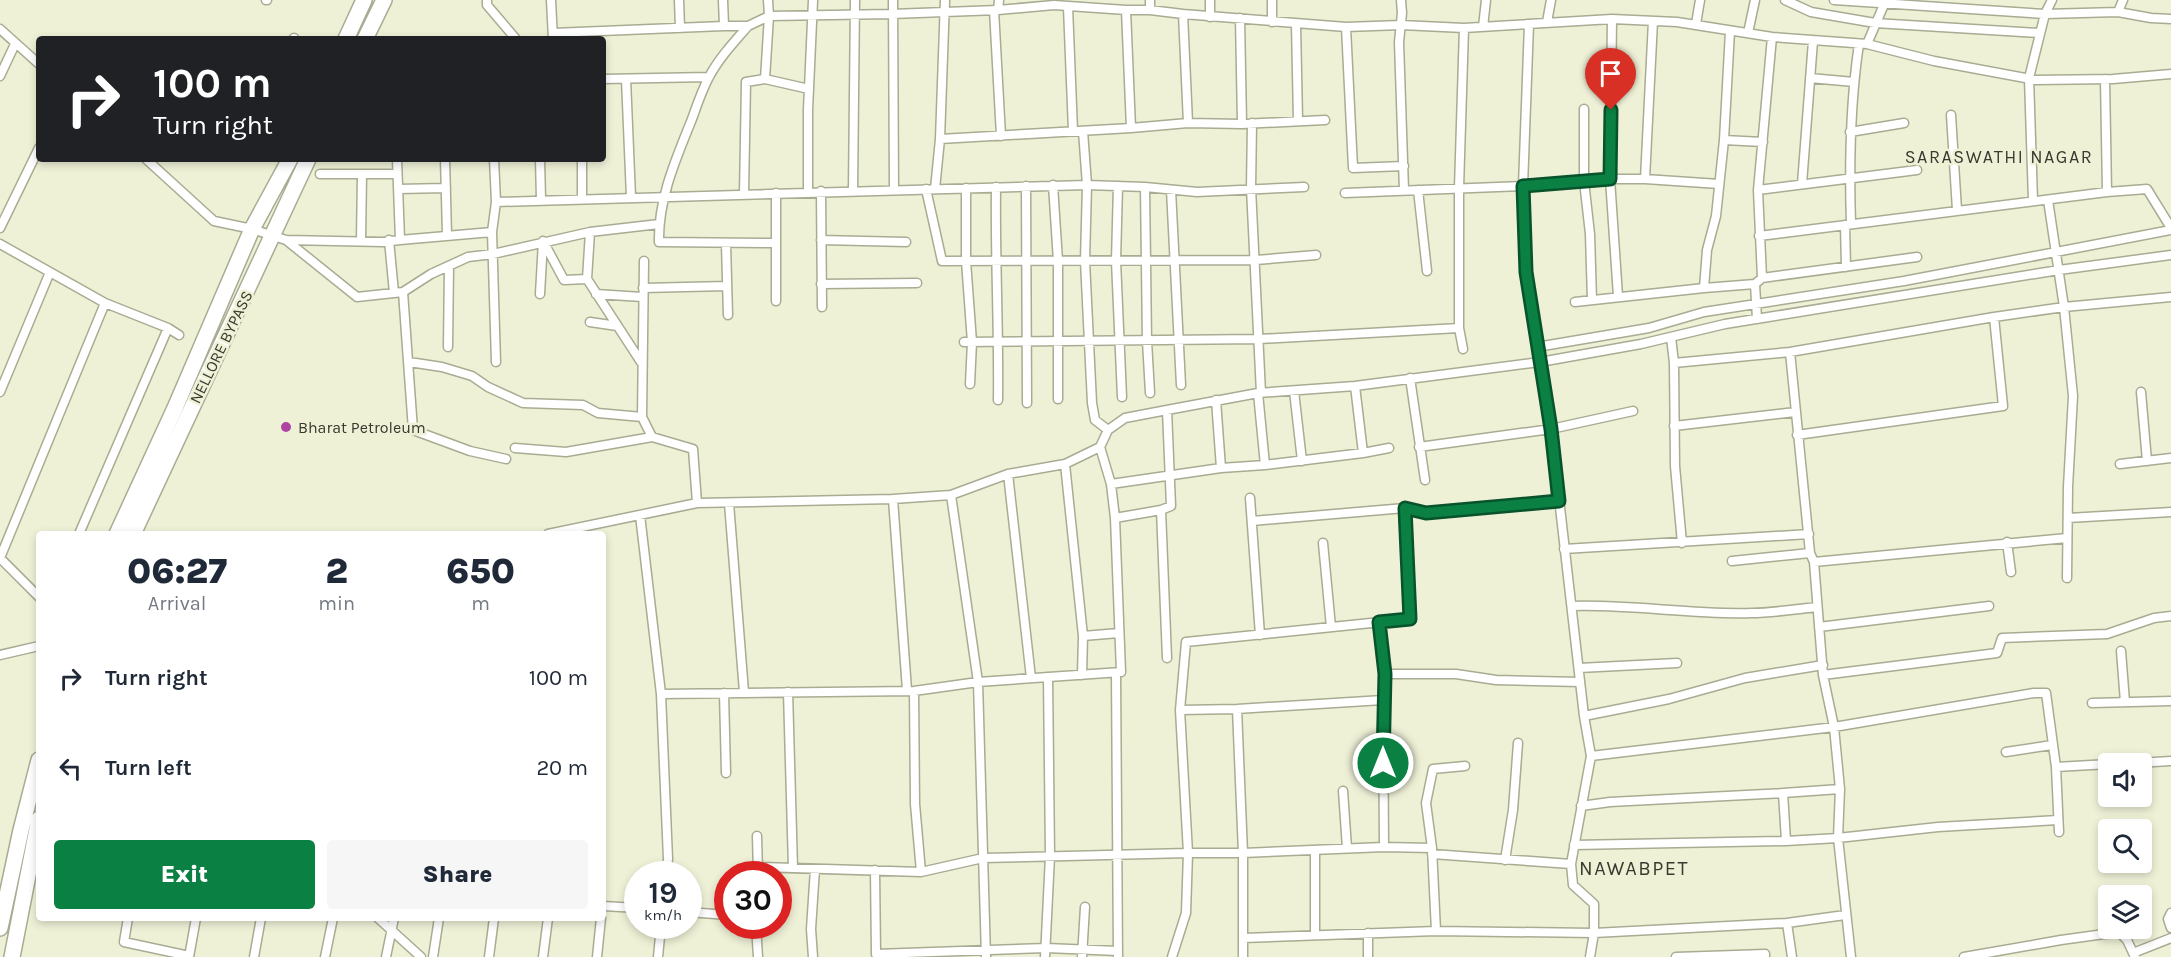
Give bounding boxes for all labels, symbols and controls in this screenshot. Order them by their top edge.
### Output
pin [1585,48,1636,110]
icon: arrive [1594,57,1627,90]
text: 100 m [153,58,272,108]
icon: right [54,60,132,138]
text: Turn right [153,109,273,141]
district label: SARASWATHI NAGAR [1905,146,2093,168]
street label: NELLORE BYPASS [185,287,257,407]
place label: Bharat Petroleum [298,418,426,437]
marker: Bharat Petroleum [279,420,293,434]
text: 06:27 [127,550,227,592]
text: 2 [325,550,348,592]
text: 650 [446,550,515,592]
text: Arrival [148,592,206,615]
text: min [318,592,355,615]
text: m [471,592,490,615]
icon: right [54,662,87,695]
text: Turn right [105,665,208,691]
text: 100 m [529,665,588,691]
position arrow [1351,731,1415,795]
icon: left [54,752,87,785]
map controls [2098,753,2152,939]
button: sound [2098,753,2152,807]
text: Turn left [105,755,192,781]
text: 20 m [536,755,588,781]
button: search [2098,819,2152,873]
button: Exit [54,840,315,909]
button: Share [327,840,588,909]
district label: NAWABPET [1579,857,1689,880]
speed limit sign: 30 [714,861,792,939]
text: 19 [648,875,677,911]
button: layers [2098,885,2152,939]
text: km/h [644,906,682,924]

